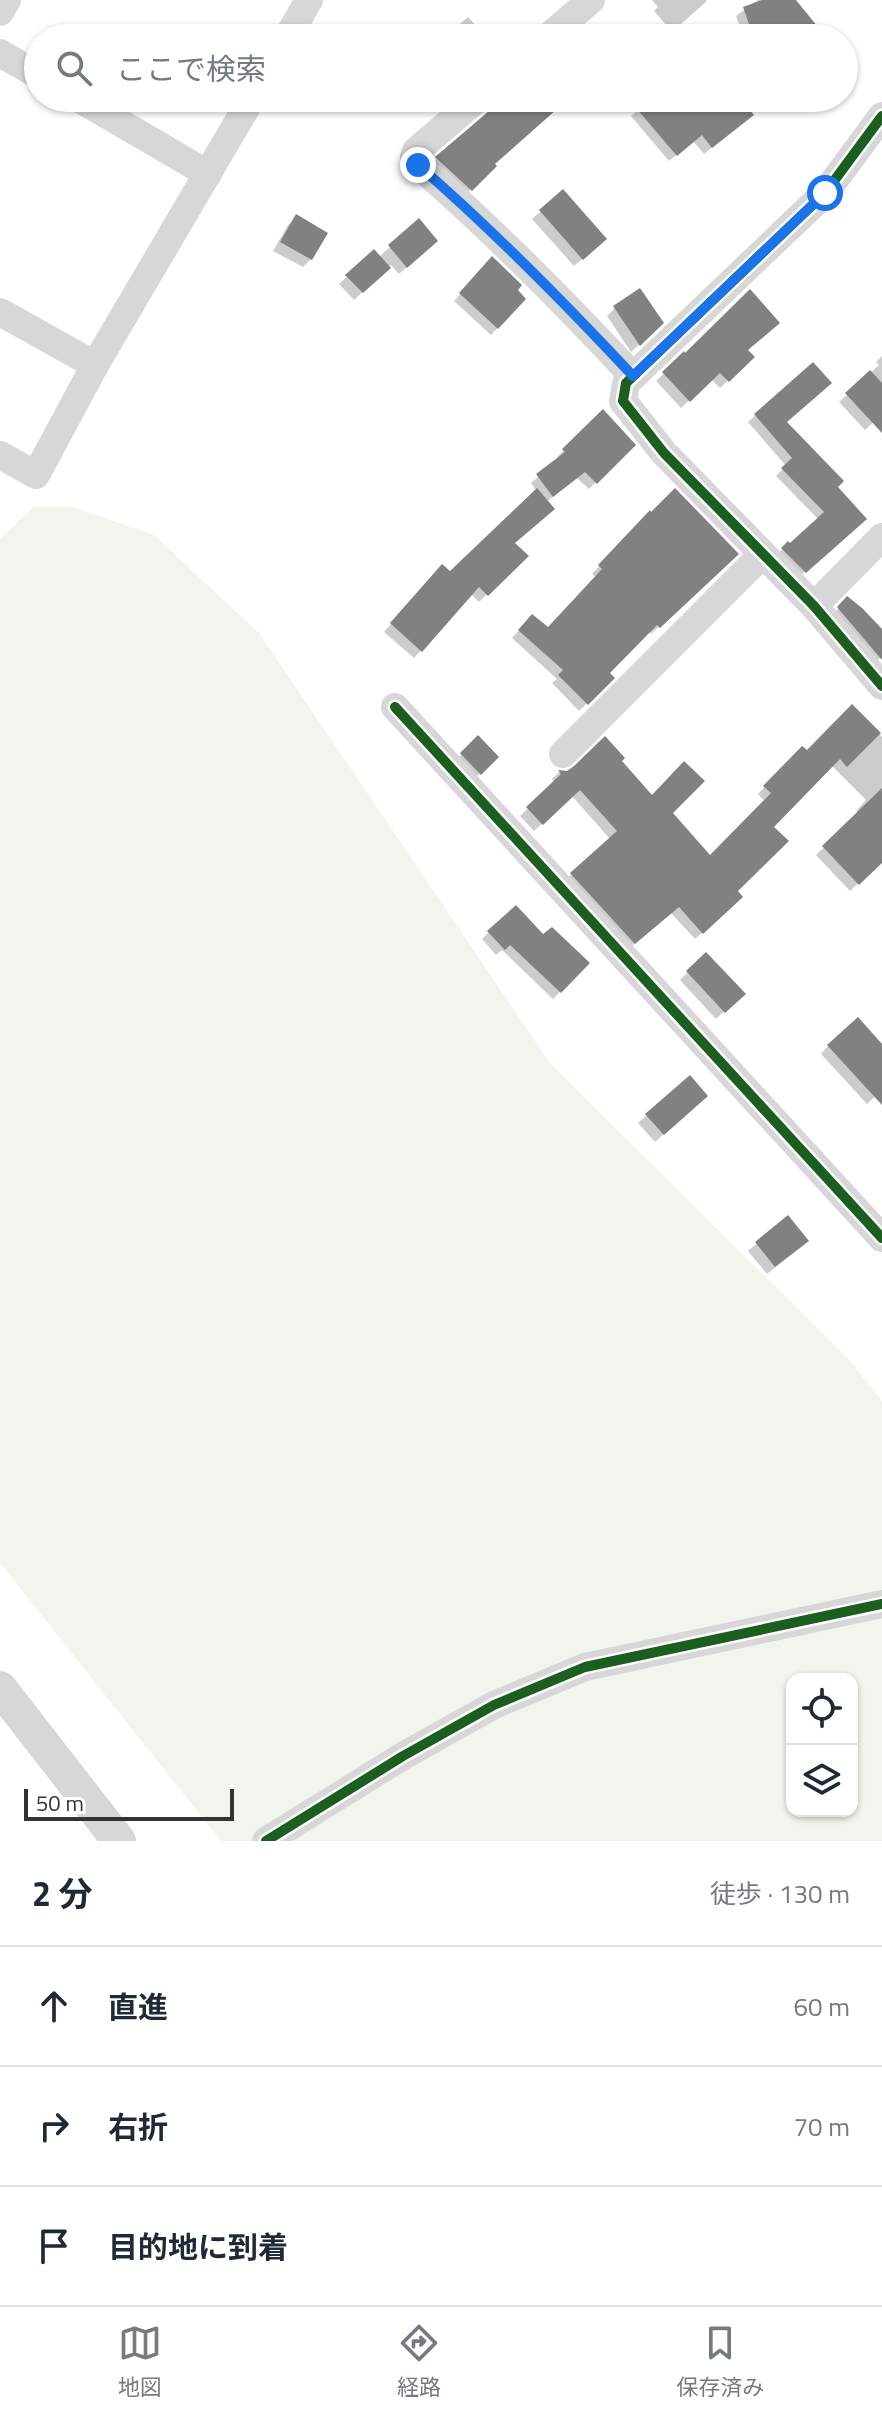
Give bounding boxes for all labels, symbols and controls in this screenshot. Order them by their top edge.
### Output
search box [24,24,858,112]
icon: search [52,46,96,90]
text: ここで検索 [116,46,266,92]
route end [400,147,436,183]
route start [807,175,843,211]
map controls [786,1673,858,1817]
button: locate [786,1673,858,1745]
button: layers [786,1745,858,1817]
scale bar [24,1785,234,1821]
text: 50 m [36,1786,84,1820]
text: 2 分 [32,1867,93,1919]
text: 徒歩 · 130 m [710,1874,850,1913]
icon: ahead [32,1984,76,2028]
text: 直進 [108,1984,168,2030]
text: 60 m [793,1987,850,2026]
icon: right [32,2104,76,2148]
text: 右折 [108,2104,168,2150]
text: 70 m [793,2107,850,2146]
icon: arrive [32,2224,76,2268]
text: 目的地に到着 [108,2224,288,2270]
tab: 地図 [118,2321,162,2404]
tab: 経路 [397,2321,441,2404]
tab: 保存済み [676,2321,764,2404]

